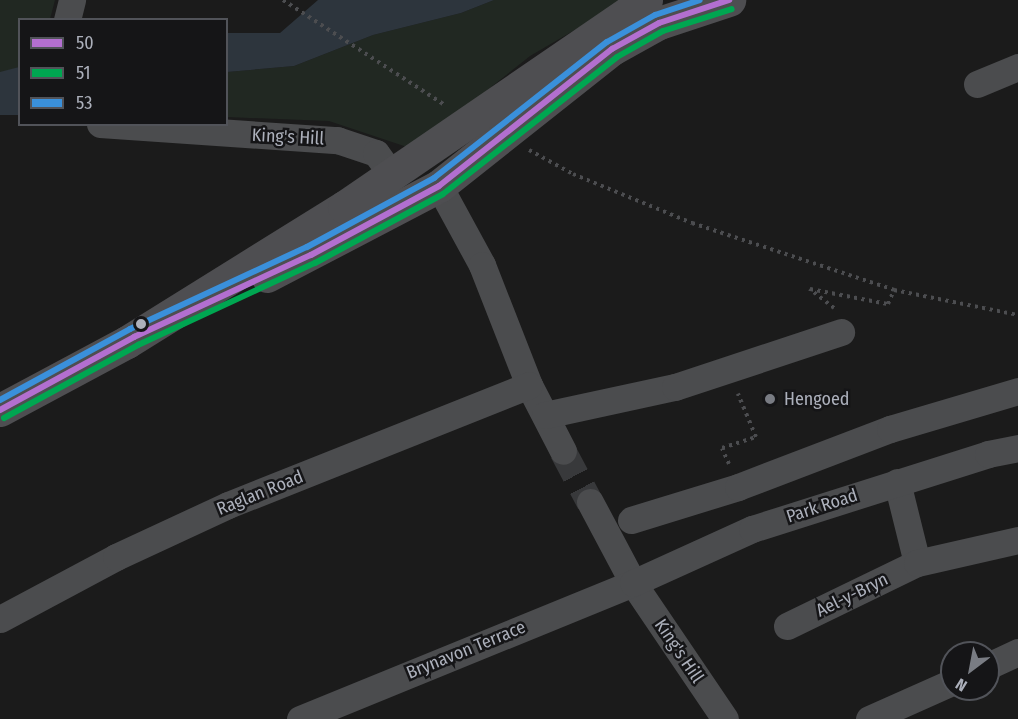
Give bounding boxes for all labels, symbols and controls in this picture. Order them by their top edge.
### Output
legend [18,18,228,126]
text: 50 [76,32,94,54]
text: 51 [76,62,90,84]
text: 53 [76,92,92,114]
street label: King's Hill [251,124,325,150]
unlabelled marker [135,318,147,330]
place label: Hengoed [784,388,849,410]
marker: Hengoed [761,390,779,408]
street label: Raglan Road [214,466,306,520]
street label: Park Road [784,484,860,528]
street label: Ael-y-Bryn [812,568,892,622]
street label: King's Hill [650,615,708,687]
street label: Brynavon Terrace [403,616,529,684]
north arrow [940,641,1000,701]
text: N [952,674,970,696]

